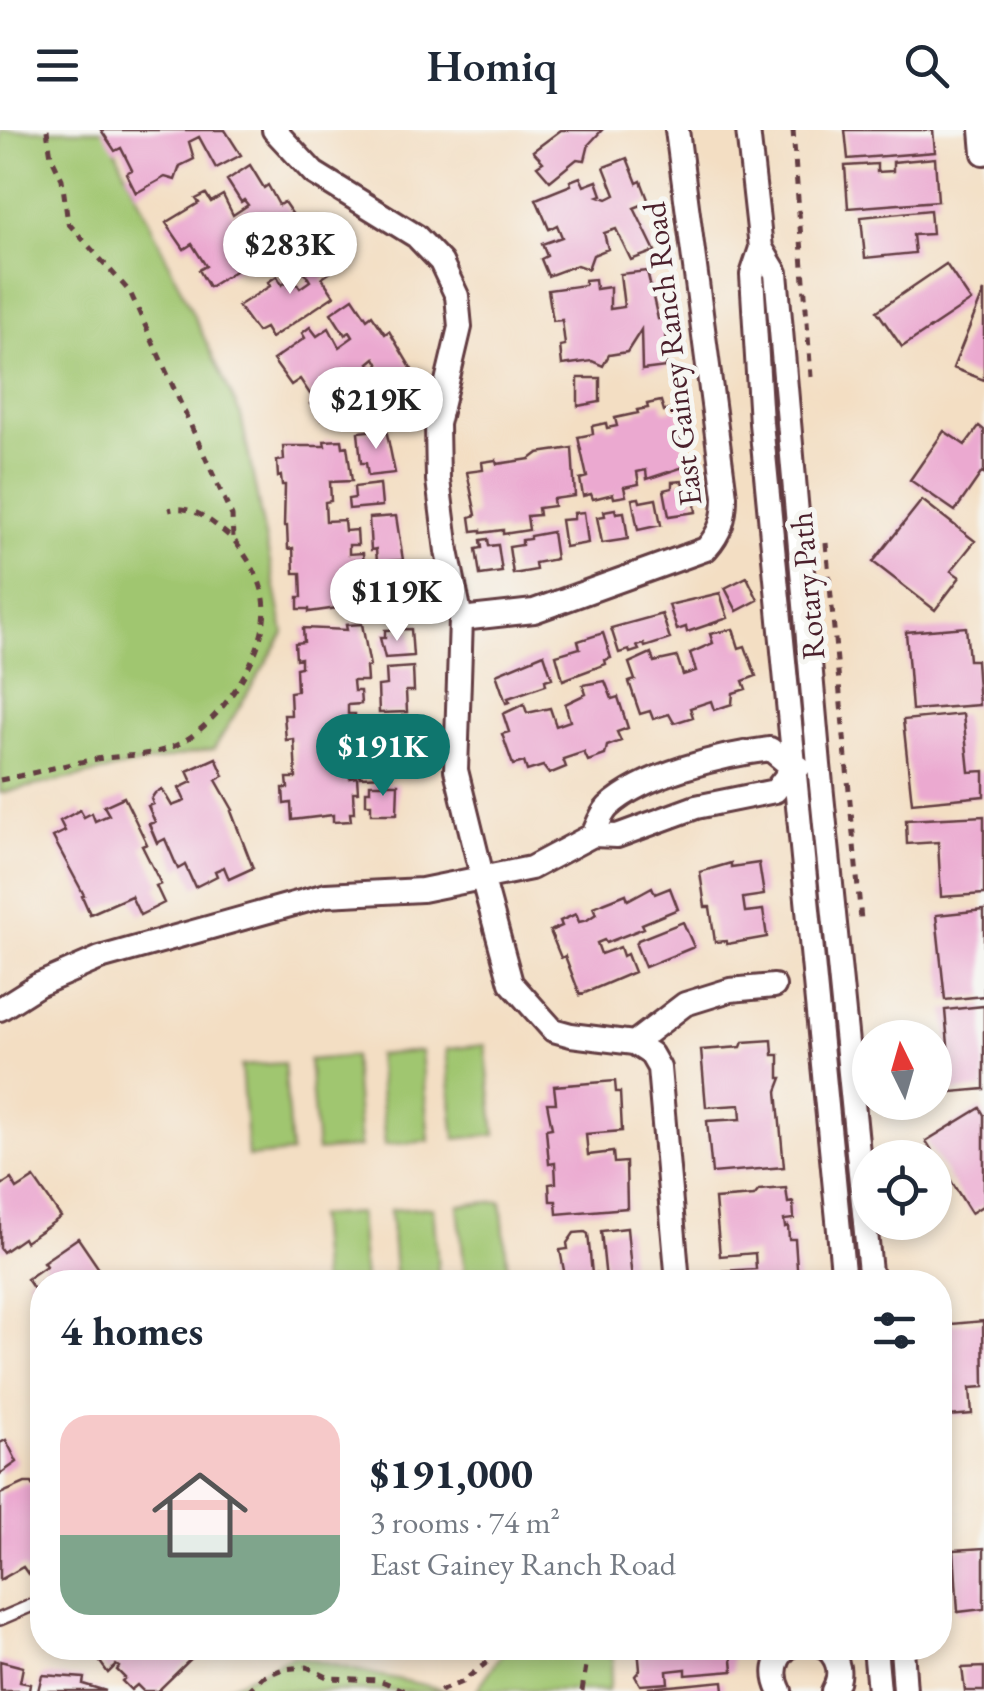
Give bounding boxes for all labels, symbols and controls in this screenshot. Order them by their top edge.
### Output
text: Homiq [427,36,558,94]
icon: menu [30,38,85,93]
icon: search [899,38,954,93]
street label: East Gainey Ranch Road [632,199,711,508]
pin: $283K [220,212,360,297]
text: $283K [245,223,335,265]
pin: $219K [306,367,446,452]
text: $219K [331,378,421,420]
street label: Rotary Path [780,510,834,662]
pin: $119K [327,559,467,644]
text: $119K [352,570,442,612]
pin: $191K [313,714,453,799]
text: $191K [338,725,428,767]
north arrow [852,1020,952,1120]
map controls [852,1020,952,1240]
button: locate [852,1140,952,1240]
text: 4 homes [60,1303,203,1358]
icon: filters [867,1303,922,1358]
text: $191,000 [370,1446,533,1501]
icon: home [140,1455,260,1575]
text: 3 rooms · 74 m² [370,1501,560,1543]
text: East Gainey Ranch Road [370,1543,676,1585]

